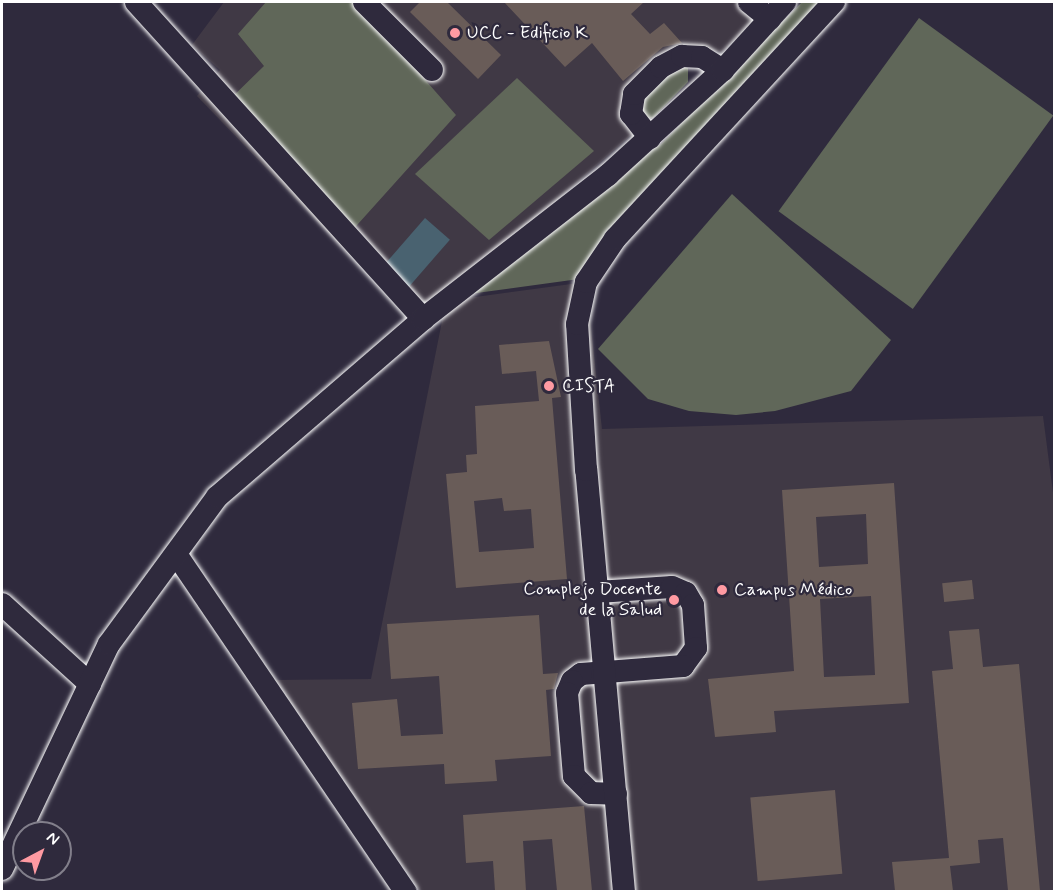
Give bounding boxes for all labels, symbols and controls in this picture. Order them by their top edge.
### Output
place label: UCC - Edificio K [467,22,588,44]
marker: UCC - Edificio K [448,26,462,40]
place label: CISTA [562,375,615,397]
marker: CISTA [540,377,558,395]
place label: Complejo Docente de la Salud [517,579,662,622]
place label: Campus Médico [734,579,851,601]
marker: Campus Médico [715,583,729,597]
marker: Complejo Docente de la Salud [667,593,681,607]
north arrow [12,821,72,881]
text: N [42,827,64,850]

